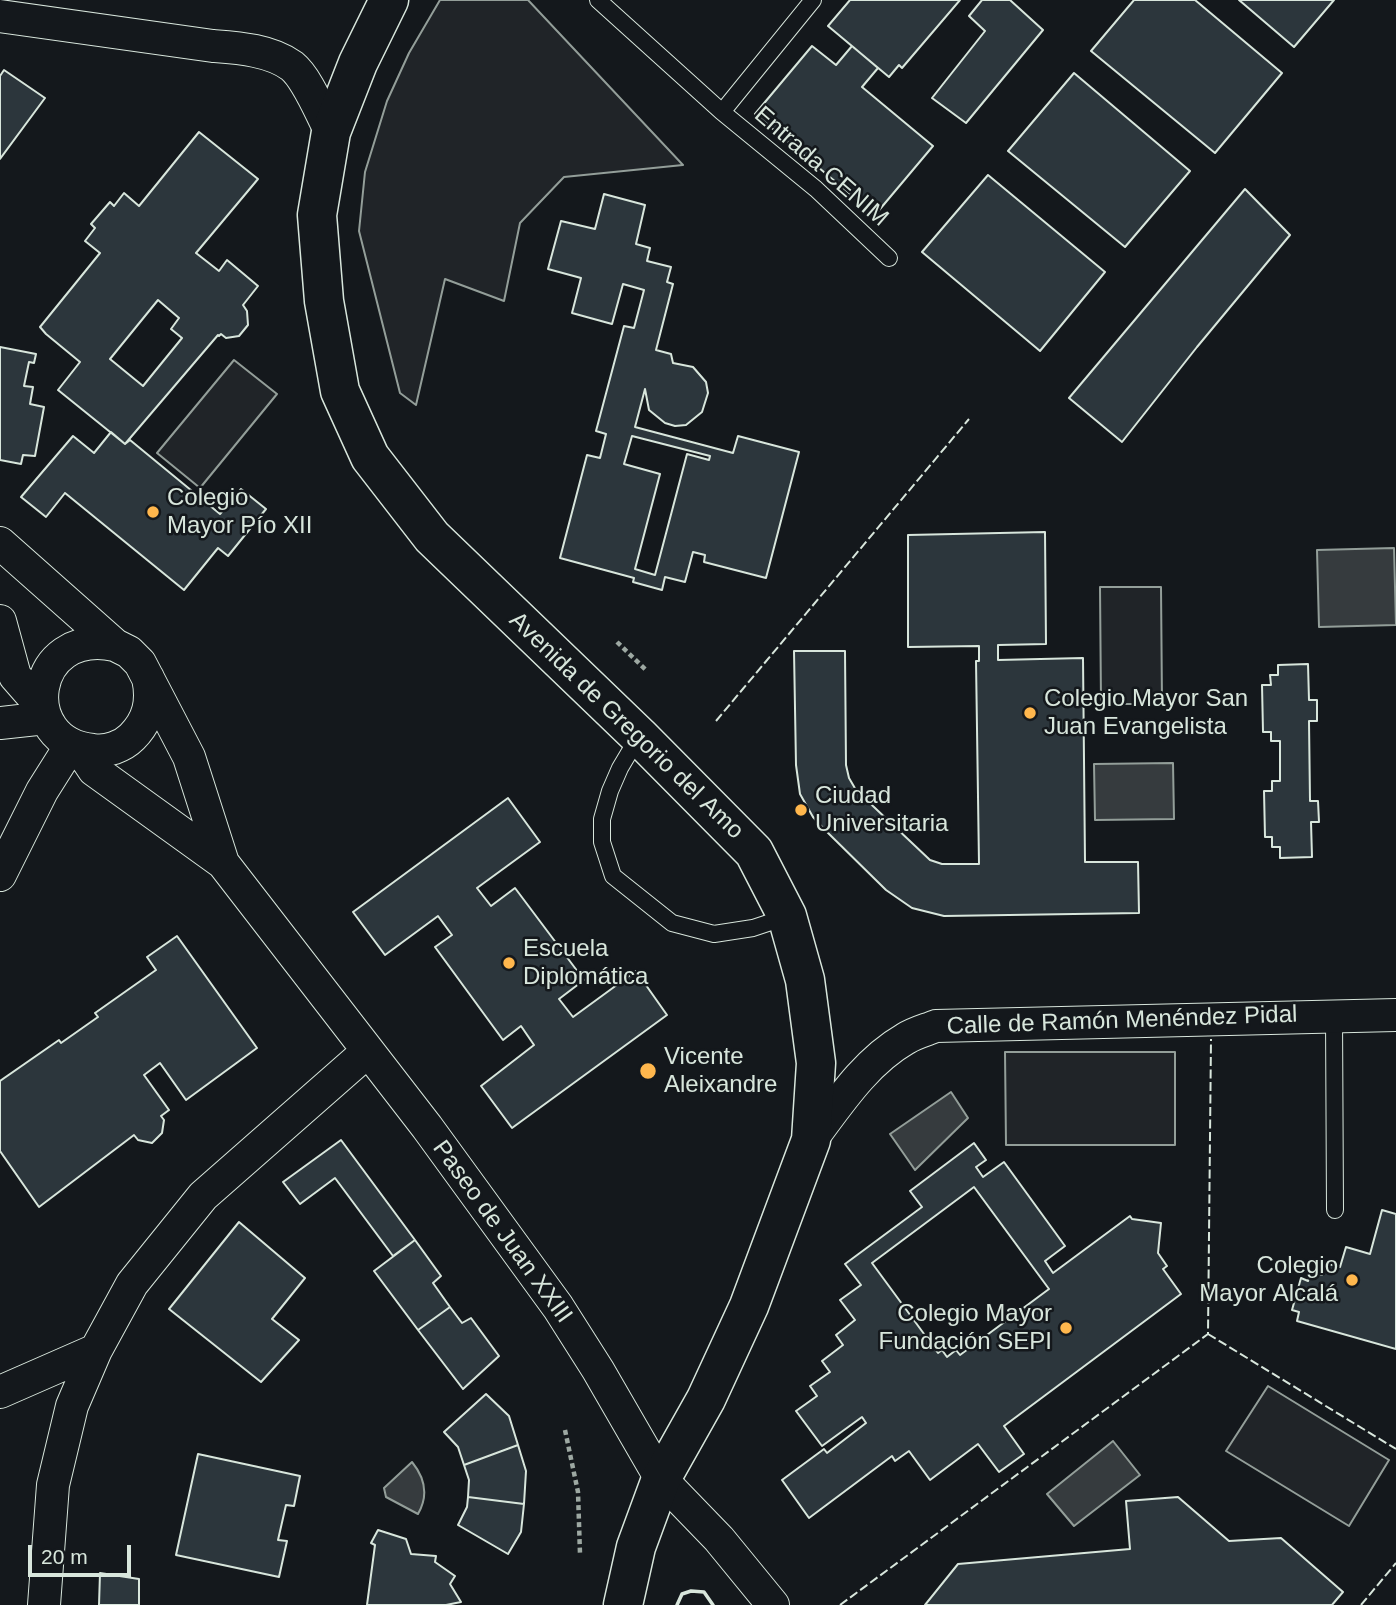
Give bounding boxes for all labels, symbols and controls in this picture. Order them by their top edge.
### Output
street label: Entrada CENIM [748,101,894,233]
place label: Colegio Mayor Pío XII [167,484,312,540]
marker: Colegio Mayor Pío XII [145,504,161,520]
street label: Avenida de Gregorio del Amo [503,606,749,846]
place label: Colegio Mayor San Juan Evangelista [1044,685,1248,741]
marker: Colegio Mayor San Juan Evangelista [1022,705,1038,721]
place label: Ciudad Universitaria [815,782,948,838]
marker: Ciudad Universitaria [793,802,809,818]
place label: Escuela Diplomática [523,935,648,991]
marker: Escuela Diplomática [501,955,517,971]
street label: Calle de Ramón Menéndez Pidal [946,1000,1298,1042]
place label: Vicente Aleixandre [664,1043,777,1099]
marker: Vicente Aleixandre [638,1061,658,1081]
street label: Paseo de Juan XXIII [426,1135,578,1329]
place label: Colegio Mayor Alcalá [1199,1252,1338,1308]
marker: Colegio Mayor Alcalá [1344,1272,1360,1288]
place label: Colegio Mayor Fundación SEPI [879,1300,1052,1356]
marker: Colegio Mayor Fundación SEPI [1058,1320,1074,1336]
scale bar [32,1532,135,1576]
text: 20 m [41,1545,88,1568]

